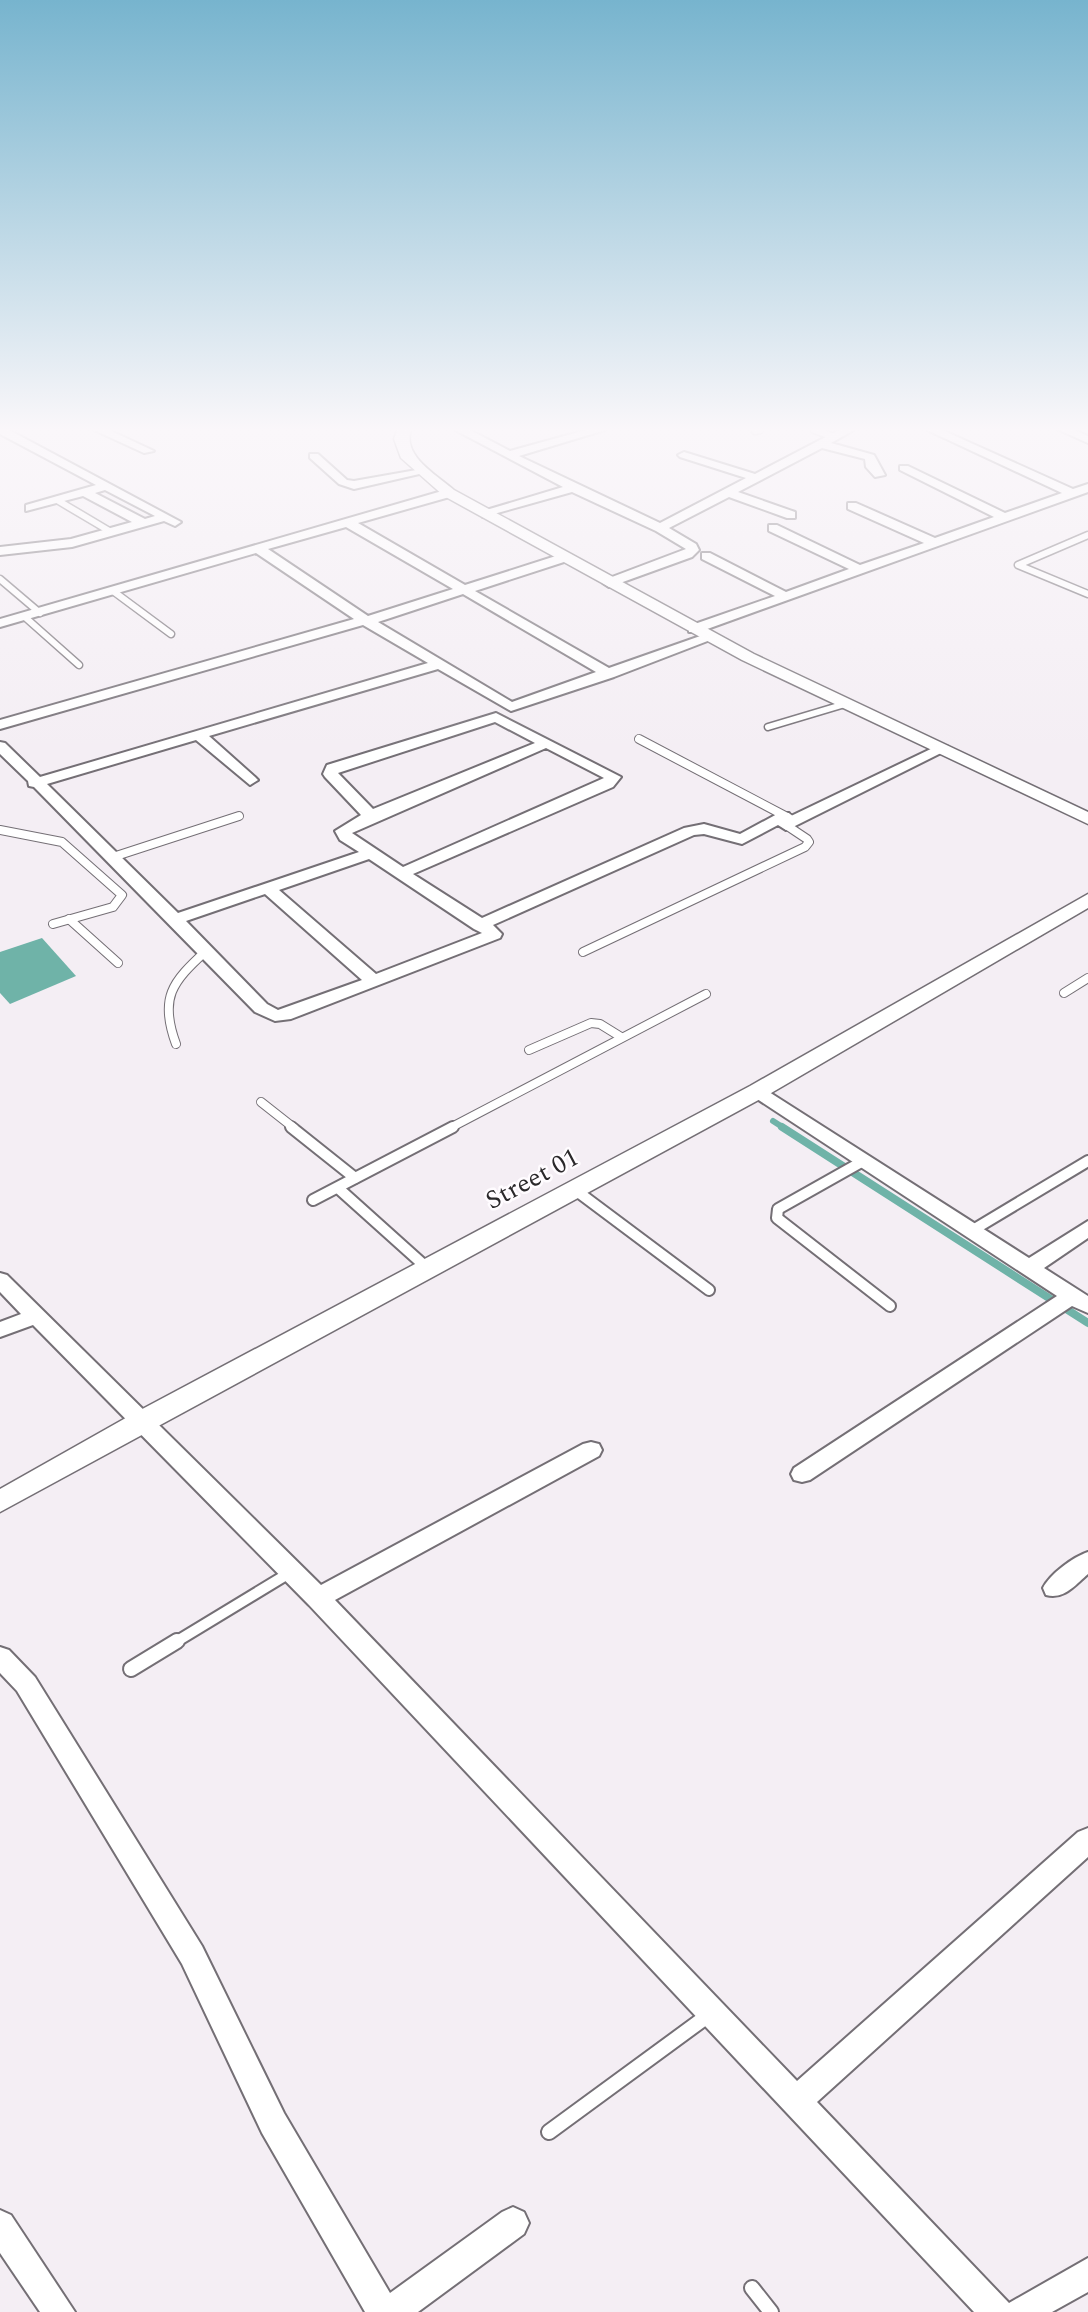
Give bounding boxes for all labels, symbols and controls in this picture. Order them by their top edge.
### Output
street label: Street 01 [478,1138,586,1220]

